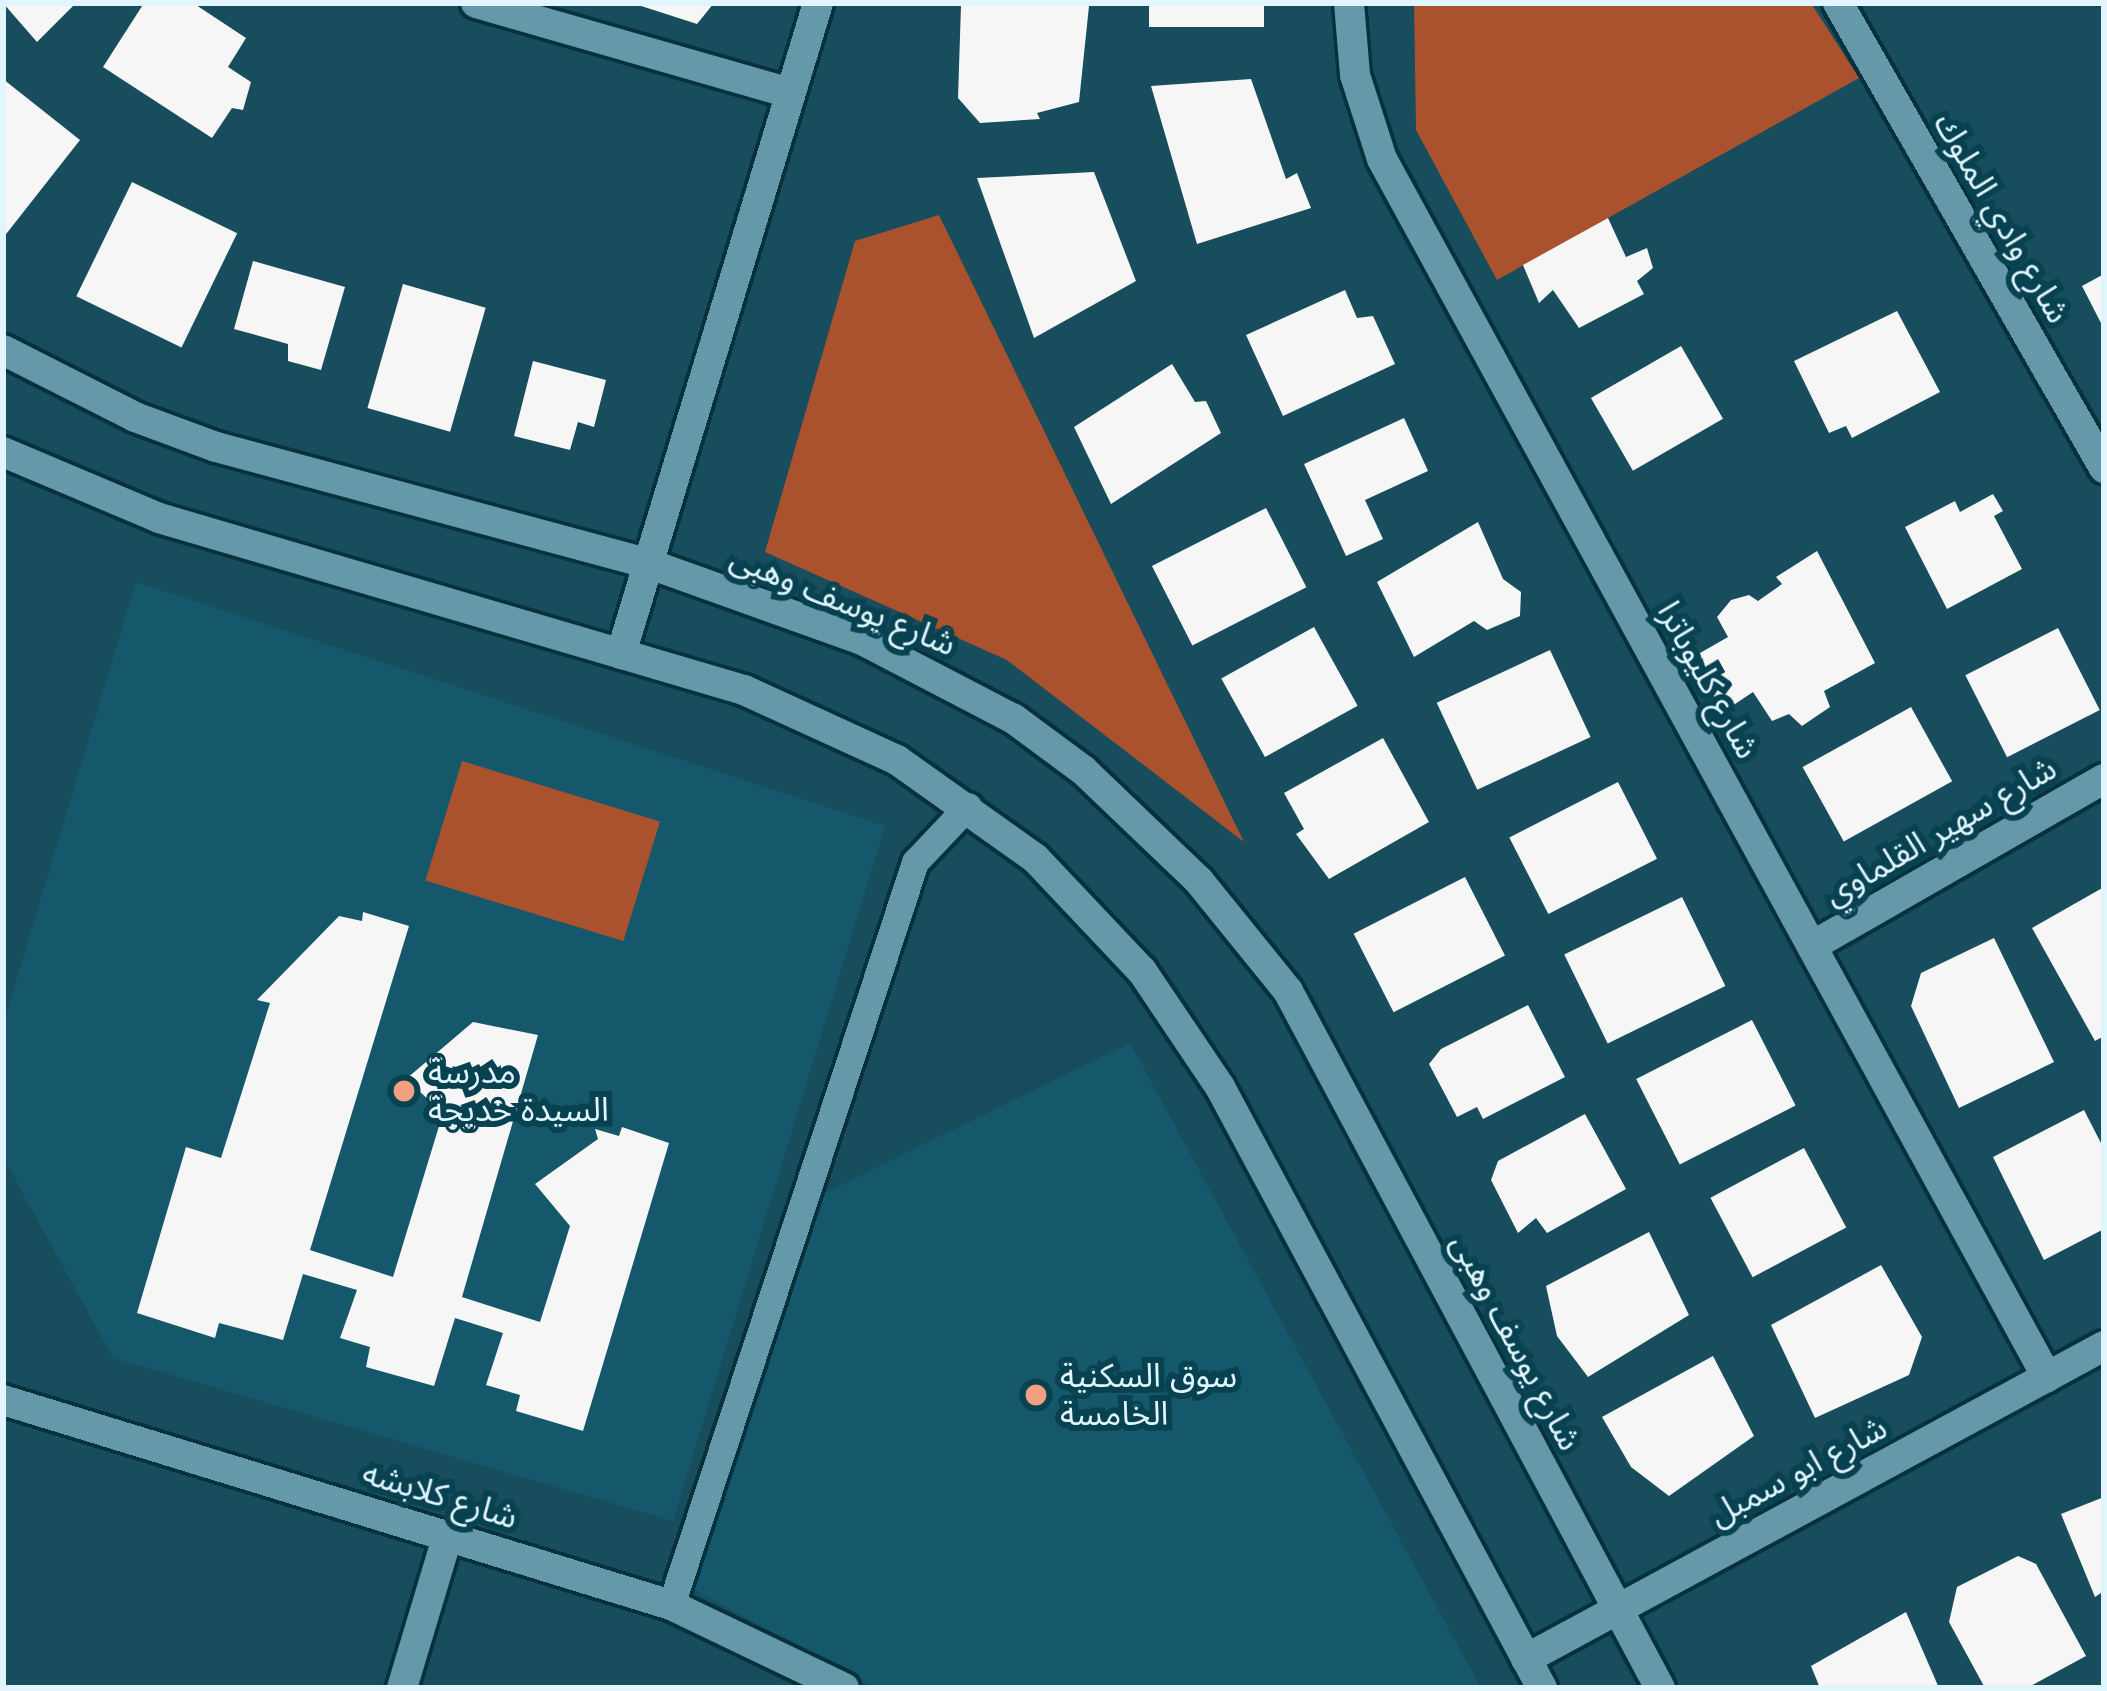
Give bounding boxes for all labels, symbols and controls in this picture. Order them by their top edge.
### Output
street label: شارع وادي الملوك [1926,106,2078,330]
street label: شارع يوسف وهبى [725,538,961,664]
street label: شارع كليوباترا [1649,595,1767,765]
street label: شارع سهير القلماوي [1817,748,2063,914]
place label: مدرسة السيدة خديجة [428,1052,609,1130]
marker: مدرسة السيدة خديجة [391,1078,417,1104]
street label: شارع يوسف وهبى [1442,1227,1590,1457]
place label: سوق السكنية الخامسة [1060,1356,1237,1434]
marker: سوق السكنية الخامسة [1023,1382,1049,1408]
street label: شارع ابو سمبل [1702,1408,1894,1534]
street label: شارع كلابشه [358,1453,522,1537]

